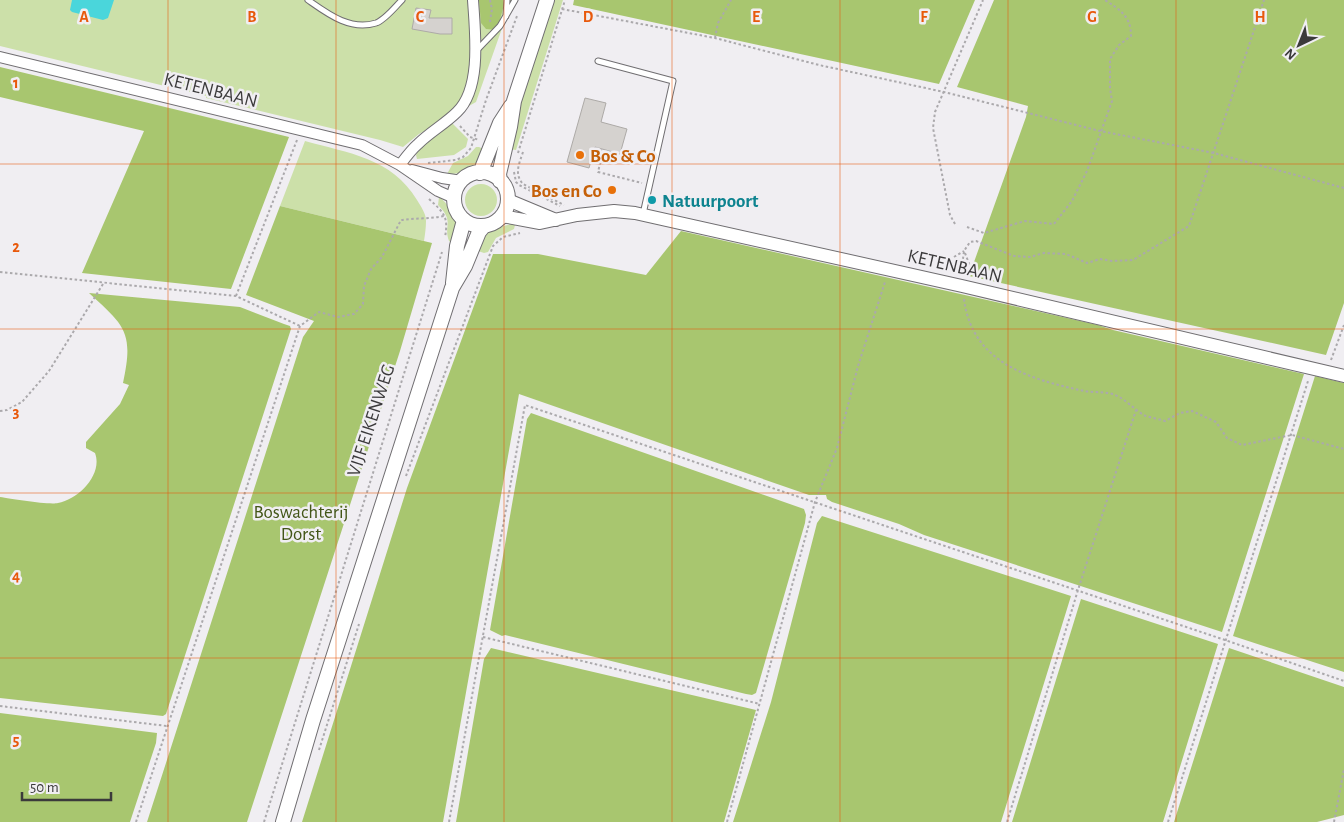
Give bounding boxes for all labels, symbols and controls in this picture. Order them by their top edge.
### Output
text: A [79,9,89,25]
text: B [247,9,257,25]
text: C [416,9,425,25]
text: D [583,9,594,25]
text: E [752,9,760,25]
text: F [920,9,928,25]
text: G [1087,9,1097,25]
text: H [1254,9,1266,25]
north arrow [1274,20,1324,70]
text: N [1282,45,1299,62]
street label: KETENBAAN [162,70,260,111]
text: 1 [13,75,19,91]
place label: Bos & Co [590,147,656,166]
marker: Bos & Co [574,149,586,161]
place label: Bos en Co [531,182,602,201]
marker: Bos en Co [606,184,618,196]
place label: Natuurpoort [662,192,759,211]
marker: Natuurpoort [646,194,658,206]
text: 2 [12,239,20,255]
street label: KETENBAAN [906,246,1004,287]
street label: VIJF EIKENWEG [344,362,399,479]
text: 3 [13,404,20,420]
park label: Boswachterij Dorst [253,503,349,544]
text: 4 [12,568,20,584]
text: 5 [13,732,20,748]
scale bar [22,770,111,802]
text: 50 m [30,780,59,795]

